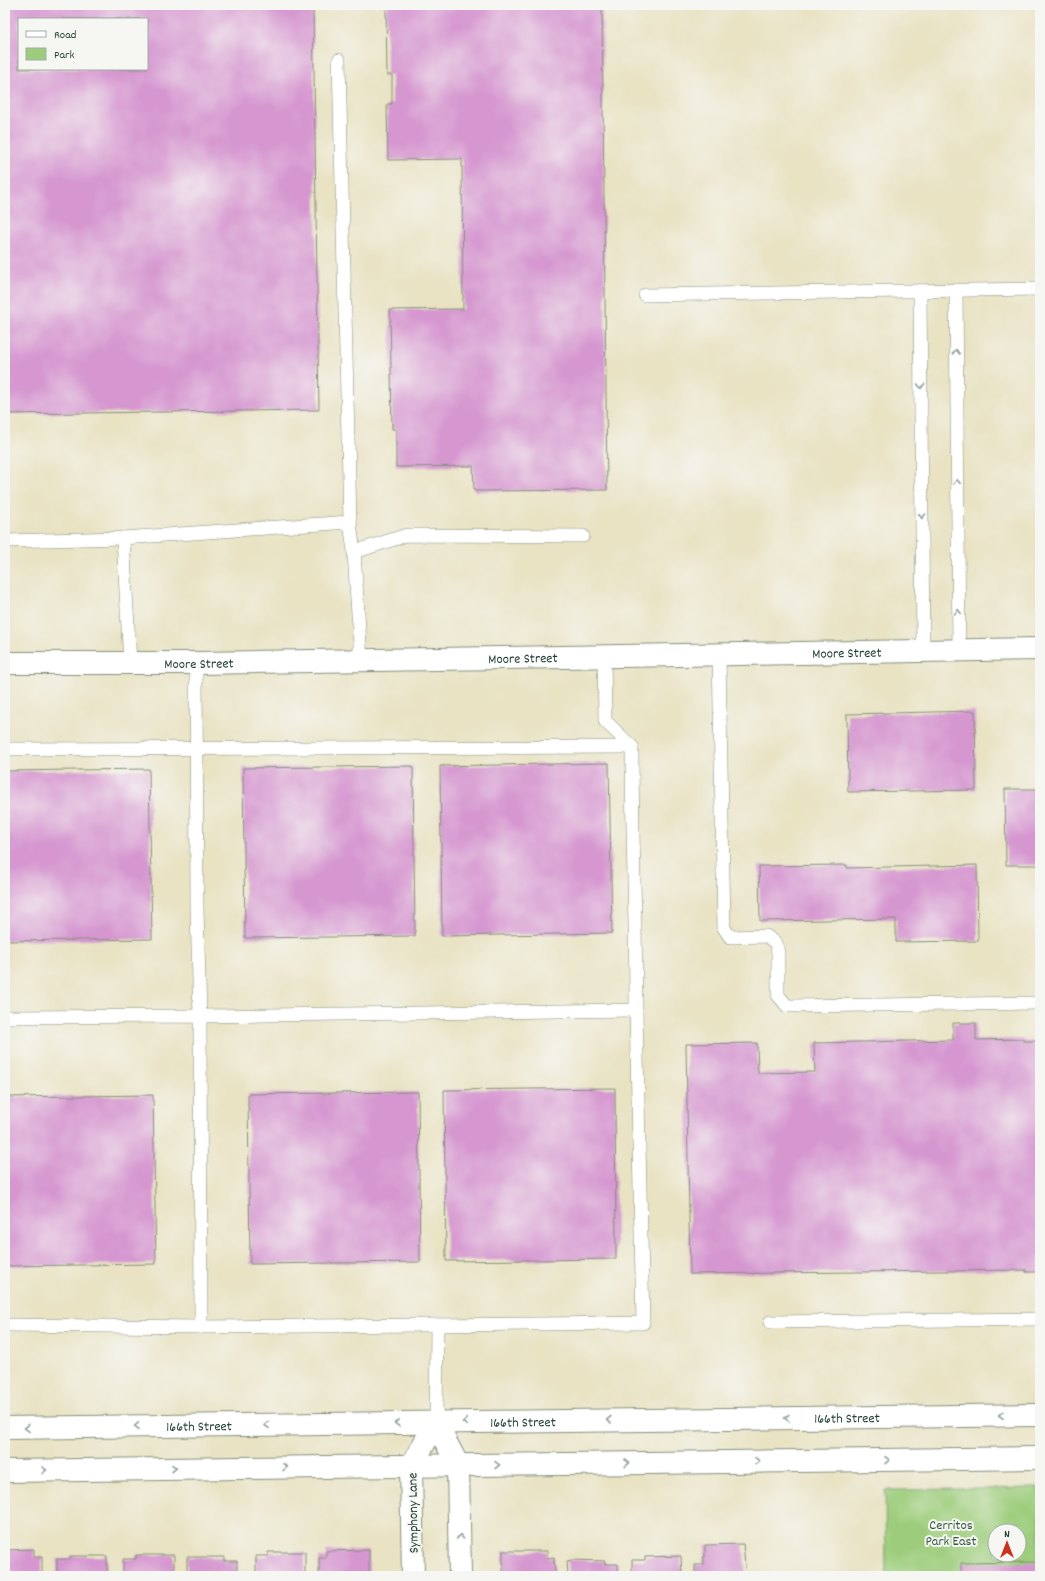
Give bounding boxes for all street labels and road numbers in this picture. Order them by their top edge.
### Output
street label: Moore Street [812,644,882,665]
street label: Moore Street [488,649,558,670]
street label: Moore Street [164,654,234,675]
street label: 166th Street [814,1409,880,1430]
street label: 166th Street [490,1413,556,1434]
street label: 166th Street [166,1417,232,1438]
street label: Symphony Lane [403,1472,425,1554]

